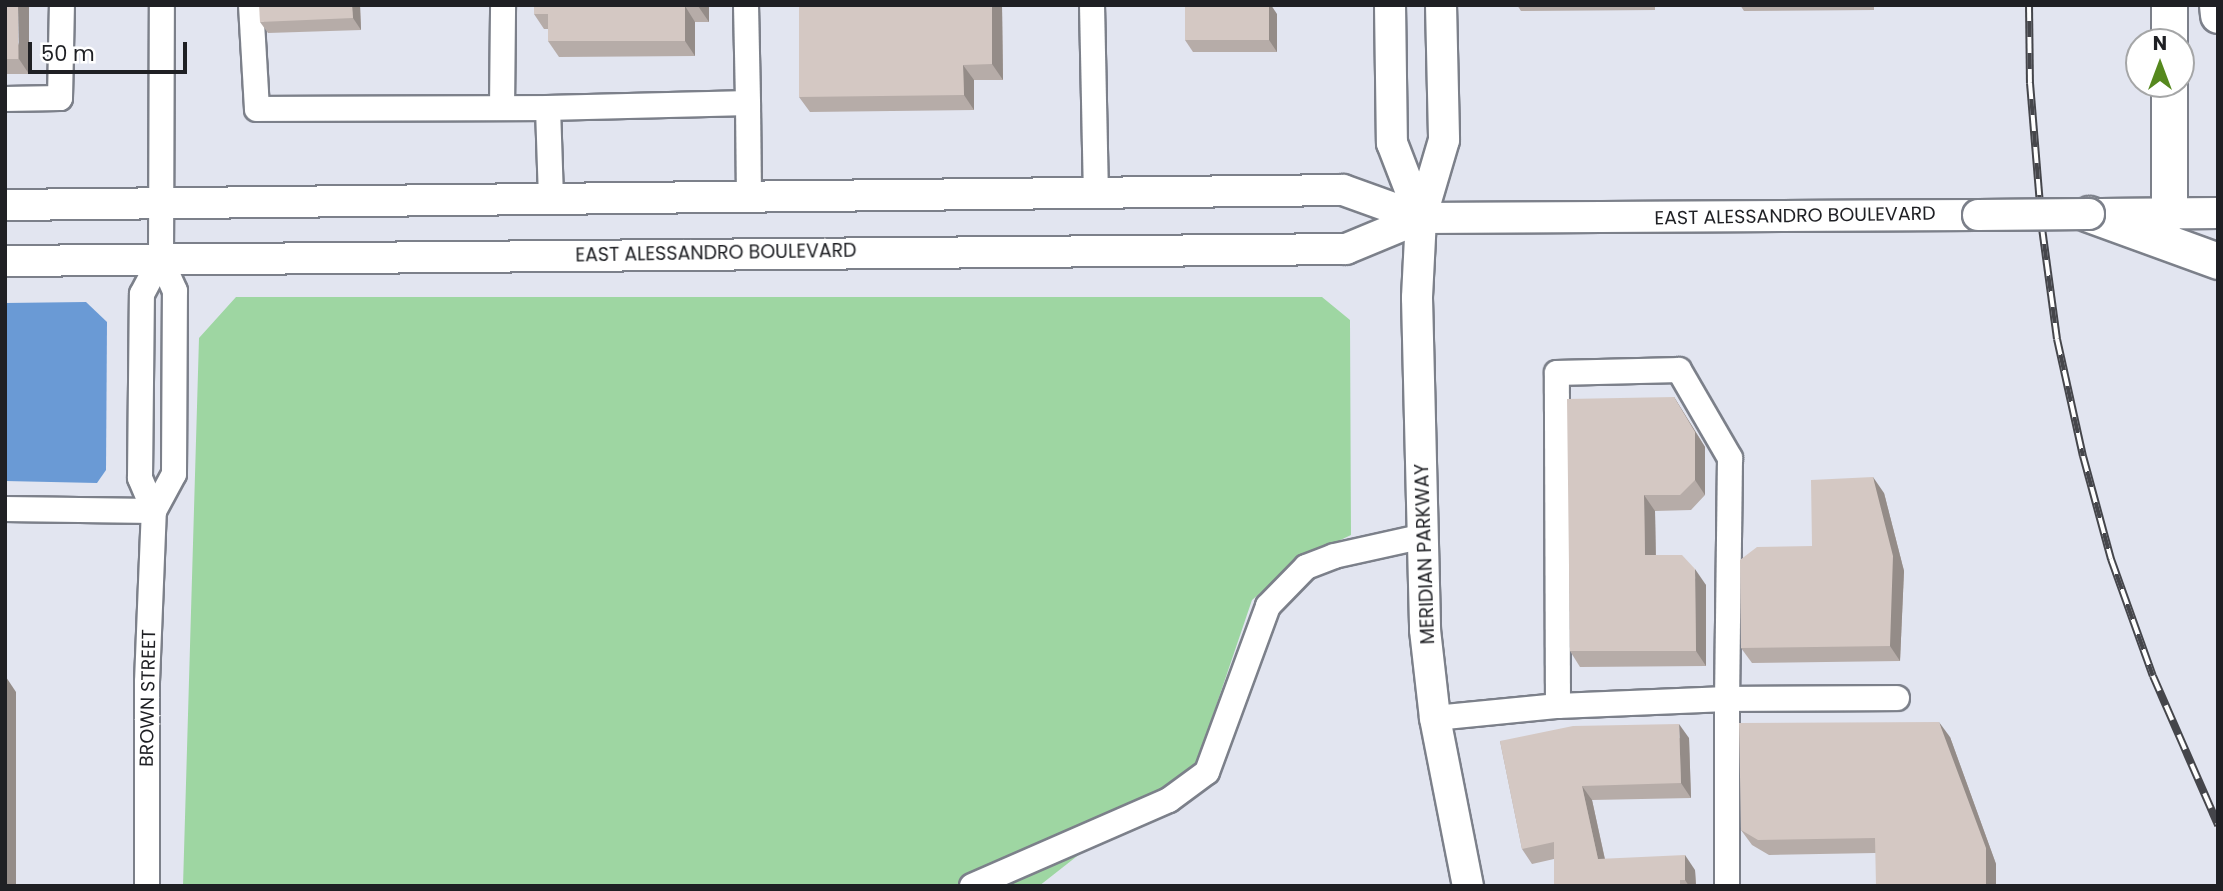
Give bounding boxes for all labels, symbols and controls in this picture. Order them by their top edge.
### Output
scale bar [32,28,191,72]
north arrow [2125,28,2195,98]
text: N [2153,30,2167,57]
text: 50 m [41,39,95,68]
street label: EAST ALESSANDRO BOULEVARD [1654,202,1936,230]
street label: EAST ALESSANDRO BOULEVARD [575,239,857,267]
street label: MERIDIAN PARKWAY [1410,463,1440,645]
street label: BROWN STREET [135,629,161,767]

